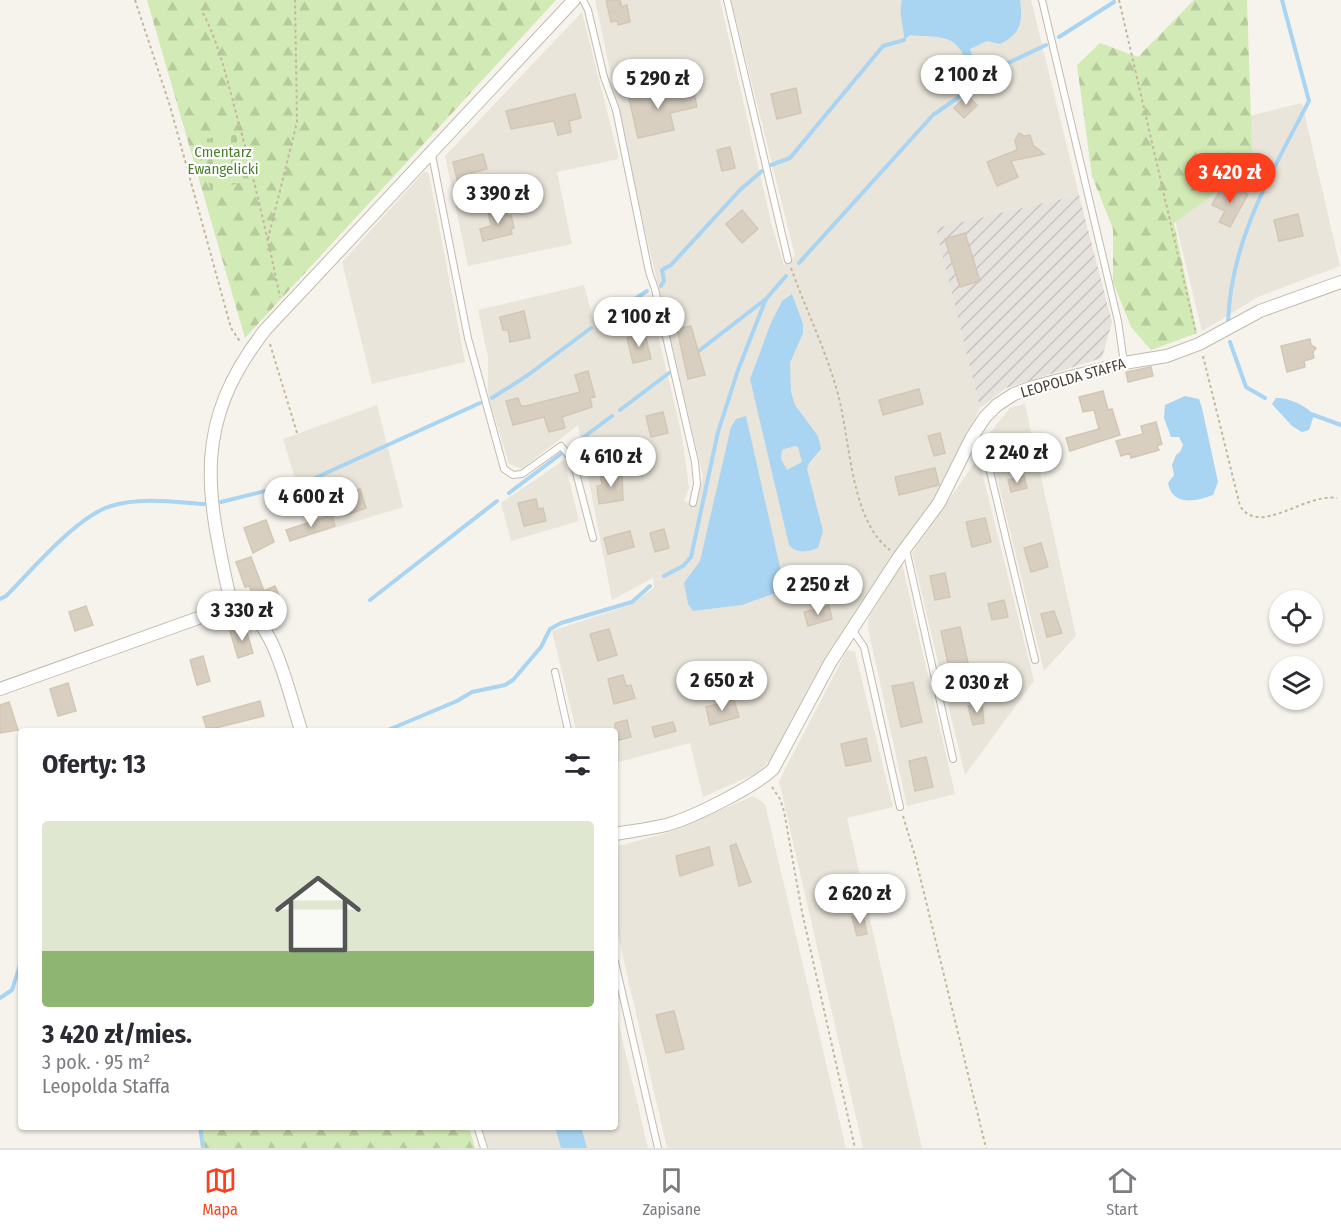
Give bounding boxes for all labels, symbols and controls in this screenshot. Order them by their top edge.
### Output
pin: 2 100 zł [904,55,1028,106]
pin: 5 290 zł [596,59,720,110]
text: 2 100 zł [935,62,997,86]
text: 5 290 zł [626,66,690,90]
park label: Cmentarz Ewangelicki [188,143,258,178]
pin: 3 420 zł [1168,153,1292,204]
text: 3 420 zł [1199,160,1261,184]
pin: 3 390 zł [436,174,560,225]
text: 3 390 zł [466,181,530,205]
pin: 2 100 zł [577,297,701,348]
text: 2 100 zł [608,304,670,328]
street label: LEOPOLDA STAFFA [1018,354,1128,402]
pin: 2 240 zł [955,433,1079,484]
pin: 4 610 zł [549,437,673,488]
text: 2 240 zł [986,440,1048,464]
text: 4 610 zł [580,444,642,468]
pin: 4 600 zł [249,477,373,528]
text: 4 600 zł [278,484,344,508]
pin: 2 250 zł [756,565,880,616]
text: 2 250 zł [787,572,849,596]
map controls [1269,590,1323,710]
button: locate [1269,590,1323,644]
pin: 3 330 zł [180,591,304,642]
text: 3 330 zł [211,598,273,622]
button: layers [1269,656,1323,710]
pin: 2 650 zł [660,661,784,712]
pin: 2 030 zł [915,663,1039,714]
text: 2 650 zł [690,668,754,692]
text: 2 030 zł [945,670,1009,694]
icon: filters [561,748,594,781]
text: Oferty: 13 [42,749,146,780]
icon: home [264,860,372,968]
pin: 2 620 zł [798,874,922,925]
text: 2 620 zł [829,881,891,905]
text: 3 420 zł/mies. [42,1019,192,1050]
text: 3 pok. · 95 m² [42,1050,150,1074]
text: Leopolda Staffa [42,1074,170,1098]
tab: Mapa [202,1164,238,1219]
tab: Zapisane [642,1164,701,1219]
tab: Start [1106,1164,1139,1219]

